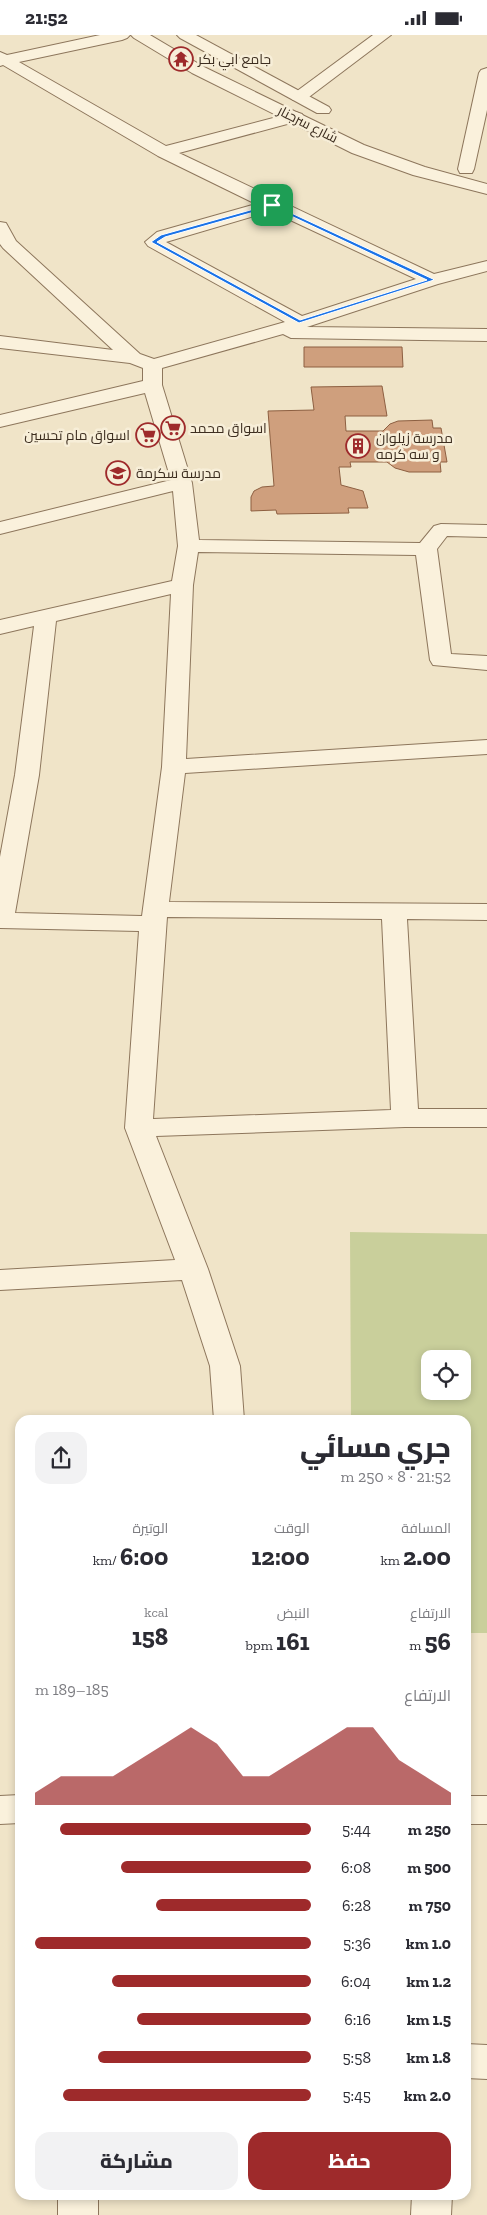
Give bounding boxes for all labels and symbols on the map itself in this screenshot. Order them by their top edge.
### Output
temple icon: جامع ابي بكر [168,46,194,72]
place label: جامع ابي بكر [197,51,271,71]
street label: شارع سرجنار [274,102,341,147]
pin [251,184,293,226]
supermarket icon: اسواق محمد [160,415,186,441]
place label: اسواق محمد [190,420,267,437]
supermarket icon: اسواق مام تحسين [135,422,161,448]
place label: اسواق مام تحسين [24,427,130,445]
place label: مدرسة زيلوان و سه كرمه [376,430,453,463]
building icon: مدرسة زيلوان و سه كرمه [345,433,371,459]
school or university icon: مدرسة سكرمة [105,460,131,486]
place label: مدرسة سكرمة [136,465,221,482]

